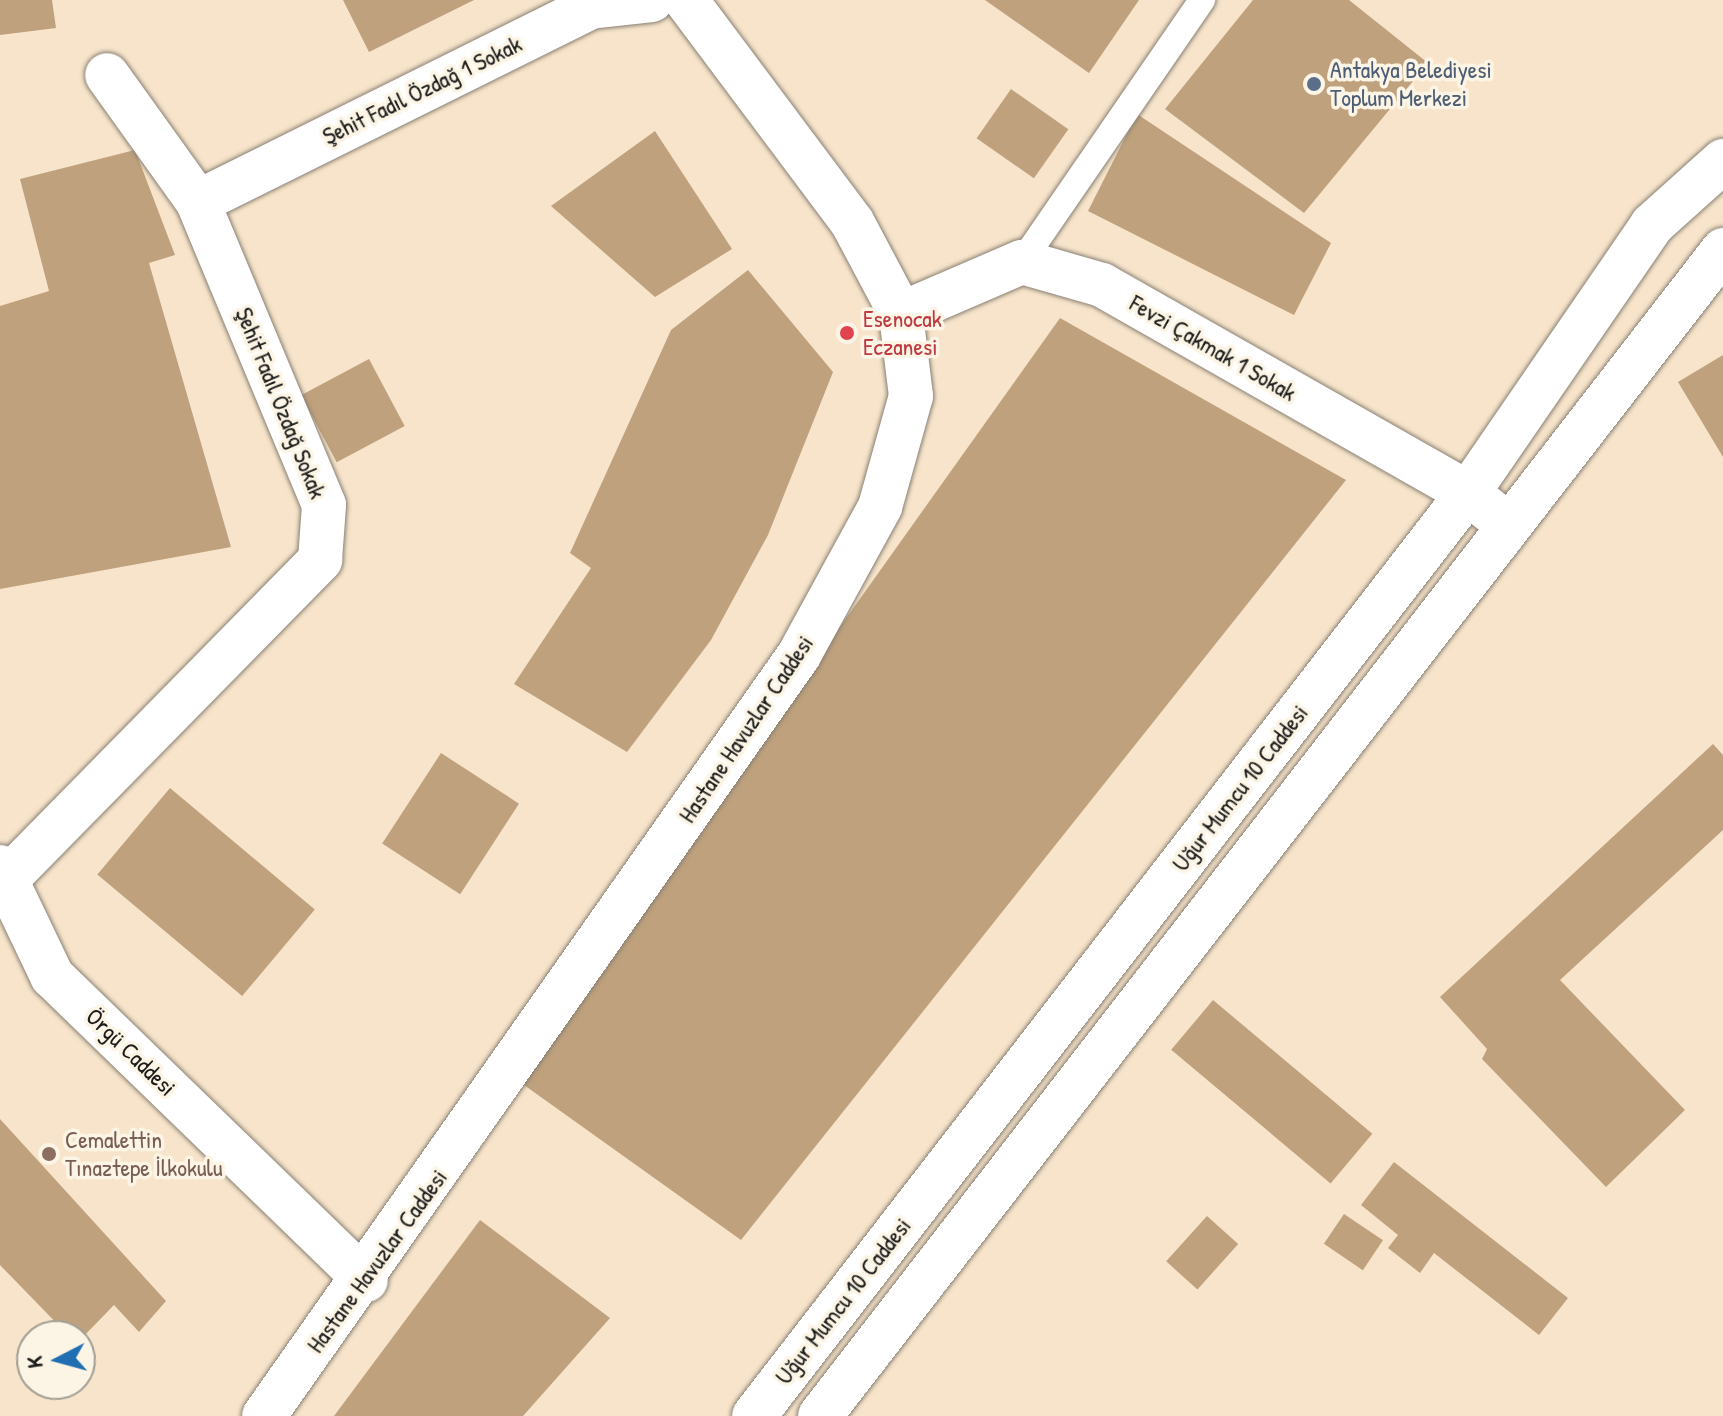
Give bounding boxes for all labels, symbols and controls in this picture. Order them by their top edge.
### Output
street label: Şehit Fadıl Özdağ 1 Sokak [318,29,526,151]
place label: Antakya Belediyesi Toplum Merkezi [1330,56,1492,112]
marker: Antakya Belediyesi Toplum Merkezi [1305,75,1323,93]
street label: Fevzi Çakmak 1 Sokak [1125,289,1301,407]
street label: Şehit Fadıl Özdağ Sokak [230,303,332,503]
place label: Esenocak Eczanesi [863,305,942,361]
marker: Esenocak Eczanesi [838,324,856,342]
street label: Hastane Havuzlar Caddesi [673,630,819,828]
street label: Uğur Mumcu 10 Caddesi [1166,699,1314,877]
street label: Örgü Caddesi [80,1002,182,1102]
place label: Cemalettin Tınaztepe İlkokulu [65,1126,222,1182]
marker: Cemalettin Tınaztepe İlkokulu [40,1145,58,1163]
street label: Hastane Havuzlar Caddesi [301,1164,453,1358]
street label: Uğur Mumcu 10 Caddesi [769,1212,917,1390]
north arrow [16,1320,96,1400]
text: K [19,1355,50,1370]

